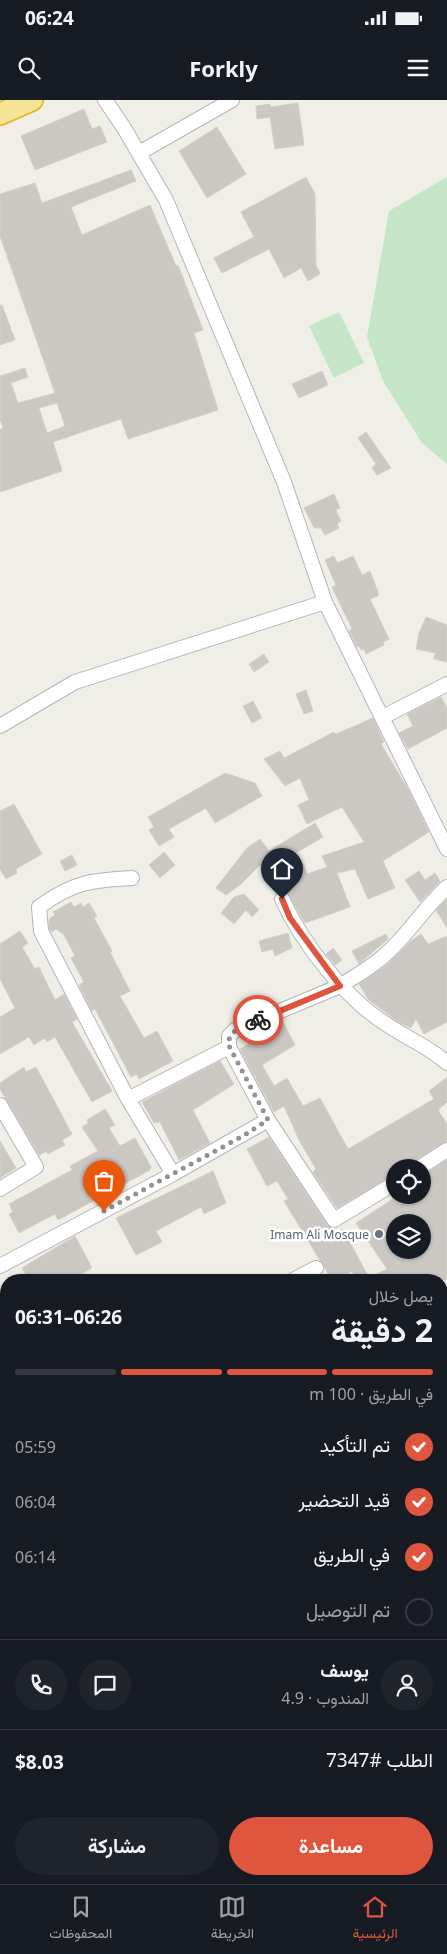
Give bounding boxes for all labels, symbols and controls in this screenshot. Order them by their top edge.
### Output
text: 06:24 [25,5,74,31]
text: Forkly [189,53,258,83]
icon: search [15,54,43,82]
icon: menu [404,54,432,82]
pin [261,848,303,899]
icon: home [268,855,296,883]
courier [233,995,283,1045]
icon: bike [244,1006,272,1034]
map controls [386,1159,431,1259]
button: locate [386,1159,431,1204]
pin [83,1160,125,1211]
icon: bag [90,1167,118,1195]
button: layers [386,1214,431,1259]
place label: Imam Ali Mosque [270,1226,369,1243]
marker: Imam Ali Mosque [373,1228,385,1240]
text: يصل خلال [369,1285,433,1307]
text: 06:26–06:31 [15,1304,122,1330]
text: 2 دقيقة [331,1308,433,1351]
text: في الطريق · 100 m [309,1383,433,1405]
text: تم التأكيد [320,1432,390,1458]
icon: check [405,1433,433,1461]
text: 05:59 [15,1436,56,1458]
text: قيد التحضير [299,1487,390,1513]
icon: check [405,1488,433,1516]
text: 06:04 [15,1491,56,1513]
text: في الطريق [313,1542,390,1568]
icon: check [405,1543,433,1571]
text: 06:14 [15,1546,56,1568]
text: تم التوصيل [306,1597,390,1623]
text: يوسف [320,1657,369,1683]
button: phone [15,1659,67,1711]
button: chat [79,1659,131,1711]
button: person [381,1659,433,1711]
text: المندوب · 4.9 [281,1687,369,1709]
text: الطلب #7347 [326,1747,433,1773]
text: $8.03 [15,1749,64,1775]
button: مشاركة [15,1817,219,1875]
button: مساعدة [229,1817,433,1875]
tab: المحفوظات [49,1893,112,1946]
tab: الخريطة [211,1893,254,1946]
tab: الرئيسية [353,1893,398,1946]

